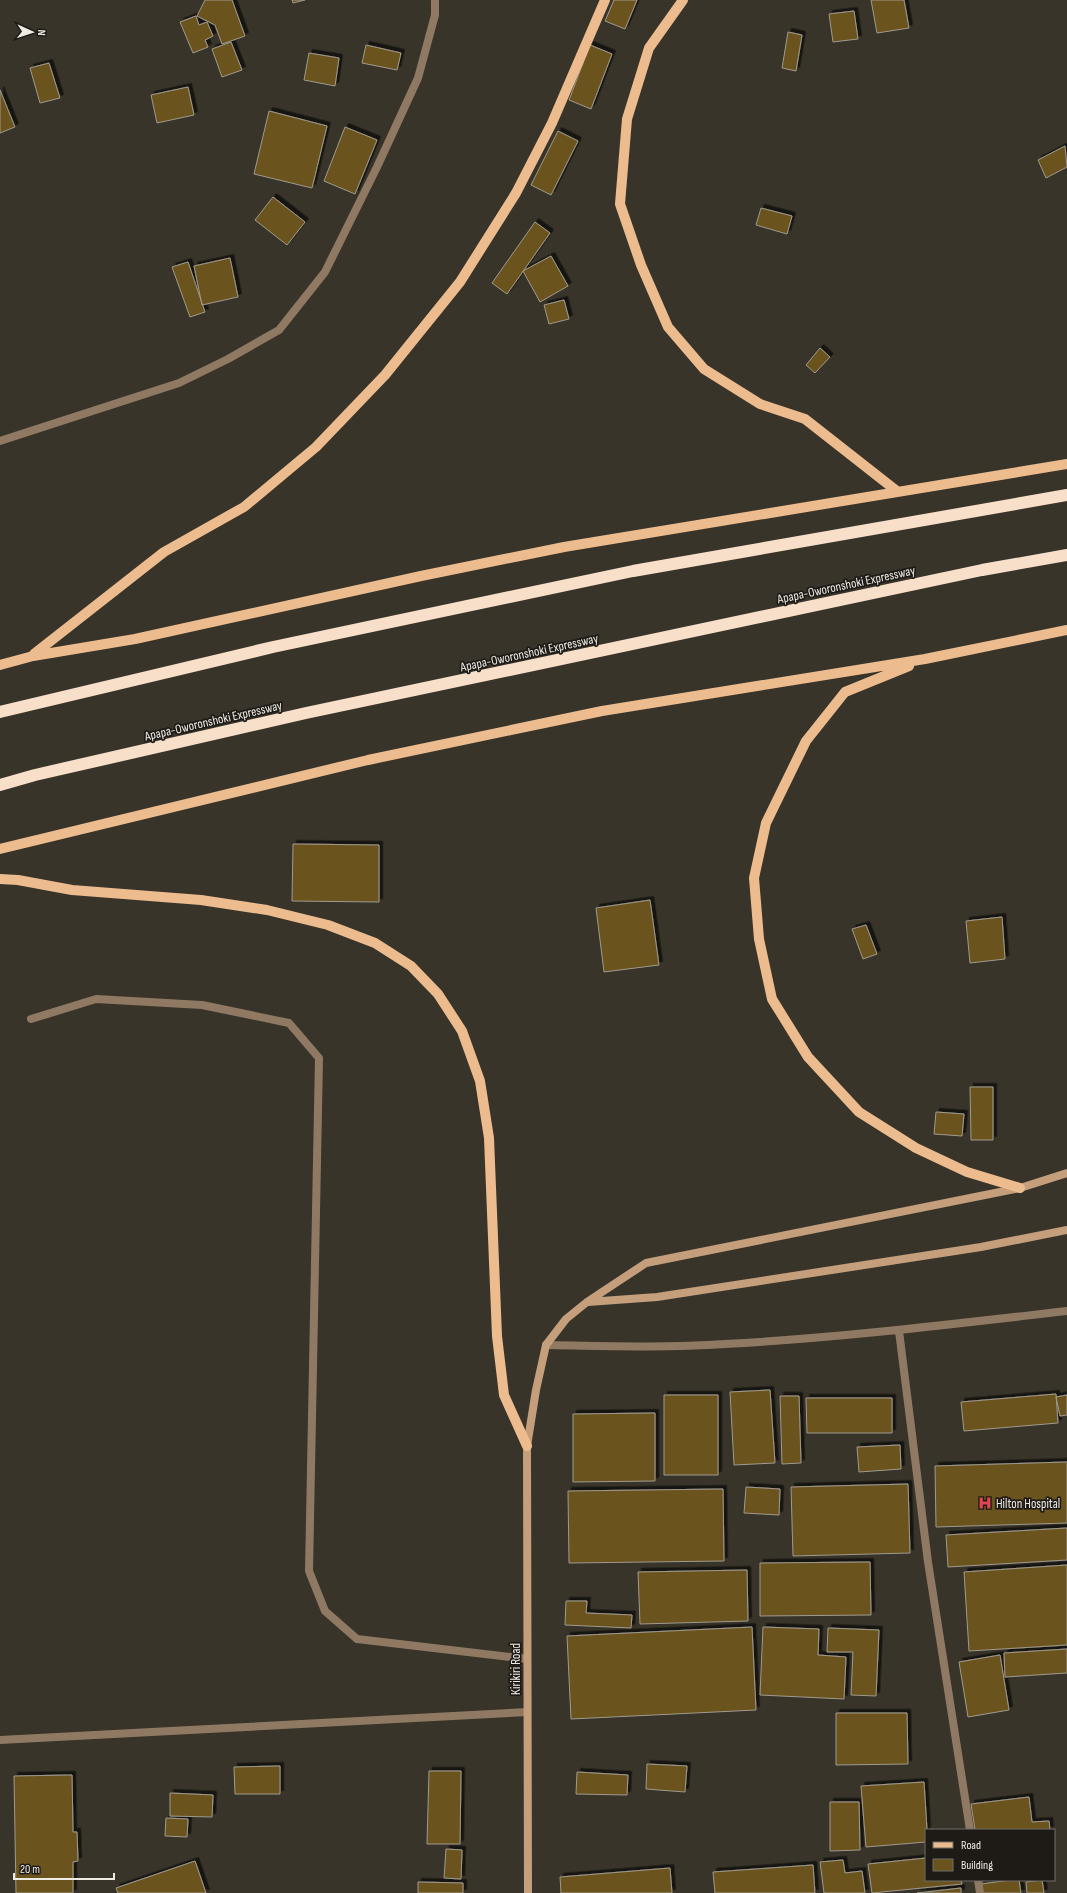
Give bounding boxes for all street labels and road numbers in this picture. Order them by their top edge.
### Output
street label: Apapa-Oworonshoki Expressway [775,563,917,608]
street label: Apapa-Oworonshoki Expressway [458,631,600,676]
street label: Apapa-Oworonshoki Expressway [142,697,284,745]
street label: Kirikiri Road [508,1643,524,1695]

